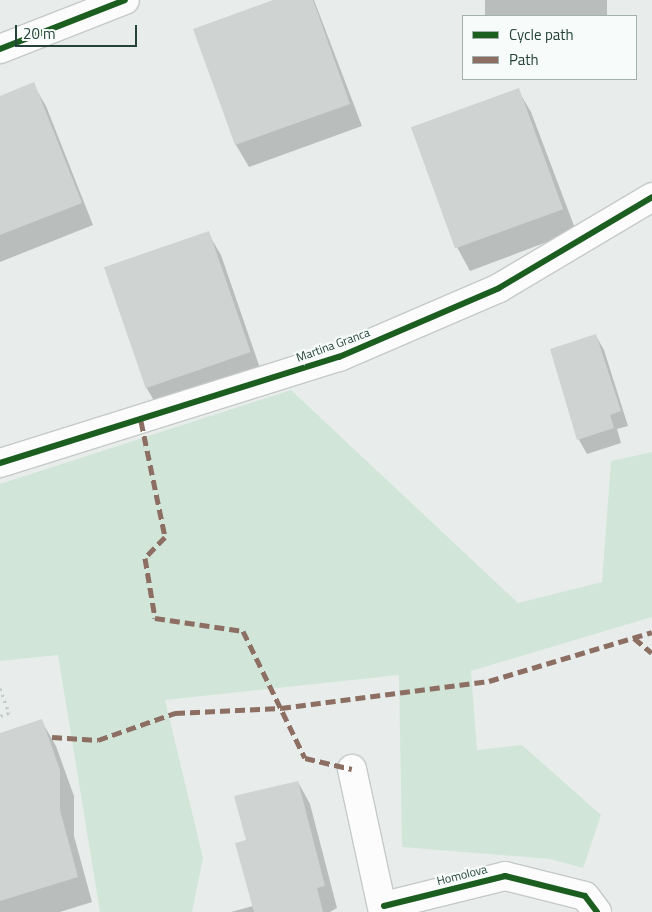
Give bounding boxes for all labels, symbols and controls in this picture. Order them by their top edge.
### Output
scale bar [18,15,140,47]
legend [462,15,637,80]
text: 20 m [23,22,56,45]
text: Cycle path [509,23,574,46]
text: Path [509,48,539,71]
street label: Martina Granca [294,325,372,365]
street label: Homolova [435,862,489,888]

